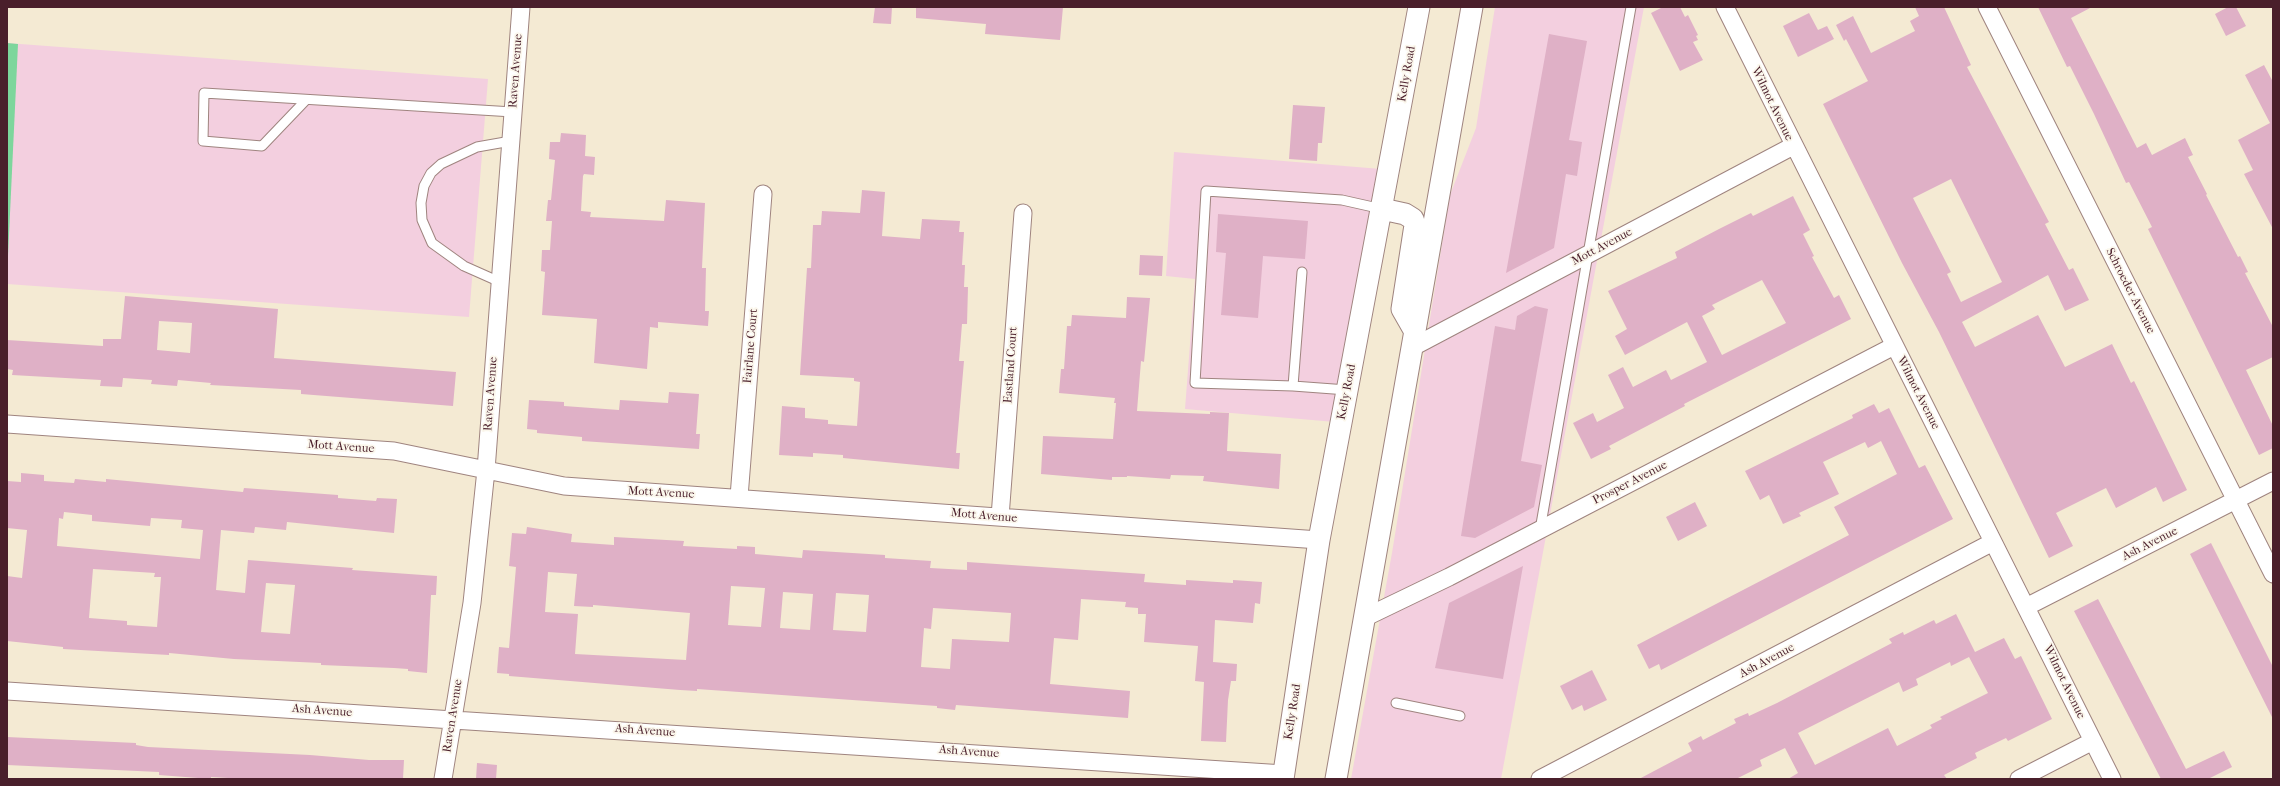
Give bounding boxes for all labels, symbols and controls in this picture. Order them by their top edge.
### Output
street label: Raven Avenue [506,33,526,109]
street label: Kelly Road [1395,45,1419,103]
street label: Wilmot Avenue [1748,65,1796,143]
street label: Mott Avenue [1569,225,1635,269]
street label: Schroeder Avenue [2102,246,2158,336]
street label: Fairlane Court [741,308,761,384]
street label: Eastland Court [1001,326,1021,404]
street label: Wilmot Avenue [1893,354,1943,432]
street label: Raven Avenue [481,356,501,432]
street label: Kelly Road [1335,363,1359,421]
street label: Mott Avenue [307,437,375,457]
street label: Prosper Avenue [1590,458,1670,508]
street label: Mott Avenue [627,484,695,502]
street label: Mott Avenue [950,506,1018,526]
street label: Ash Avenue [2120,524,2180,564]
street label: Ash Avenue [1737,641,1797,681]
street label: Wilmot Avenue [2040,643,2088,721]
street label: Raven Avenue [440,678,466,754]
street label: Kelly Road [1281,683,1305,741]
street label: Ash Avenue [291,702,353,720]
street label: Ash Avenue [614,722,676,740]
street label: Ash Avenue [938,743,1000,761]

